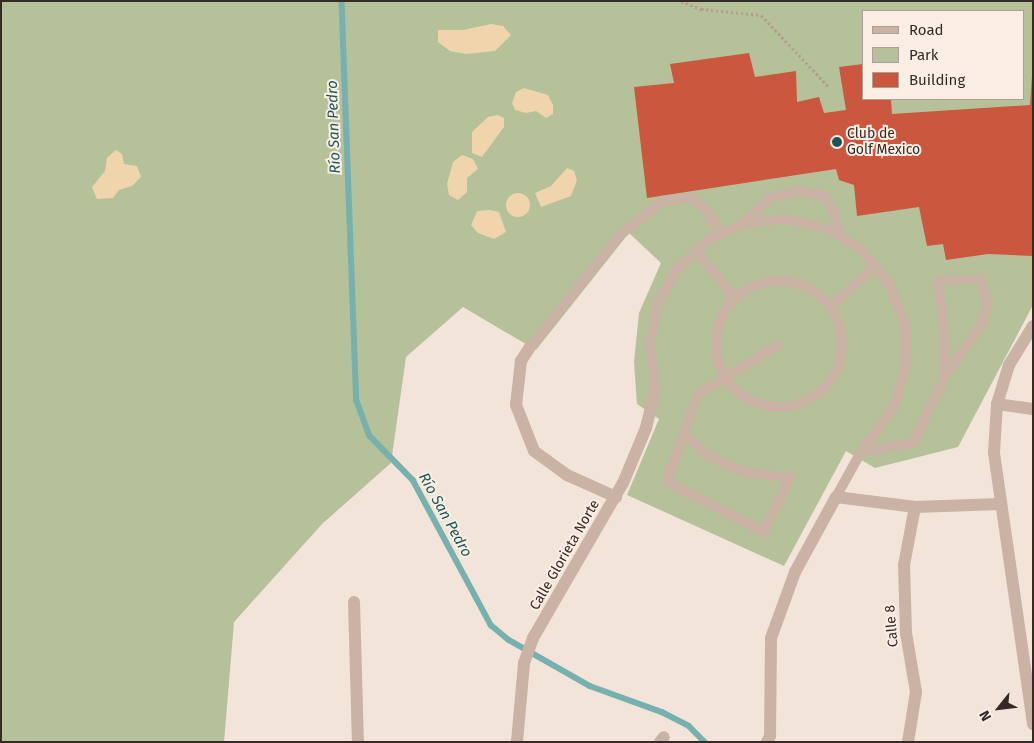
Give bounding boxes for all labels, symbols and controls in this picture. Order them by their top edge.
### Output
legend [862,10,1024,100]
text: Road [909,21,944,39]
text: Park [909,46,939,64]
text: Building [909,71,965,89]
water label: Río San Pedro [323,80,345,174]
place label: Club de Golf Mexico [847,126,920,158]
marker: Club de Golf Mexico [831,136,843,148]
water label: Río San Pedro [414,470,476,560]
street label: Calle Glorieta Norte [527,497,603,613]
street label: Calle 8 [882,604,902,648]
north arrow [974,683,1024,733]
text: N [976,707,995,724]

